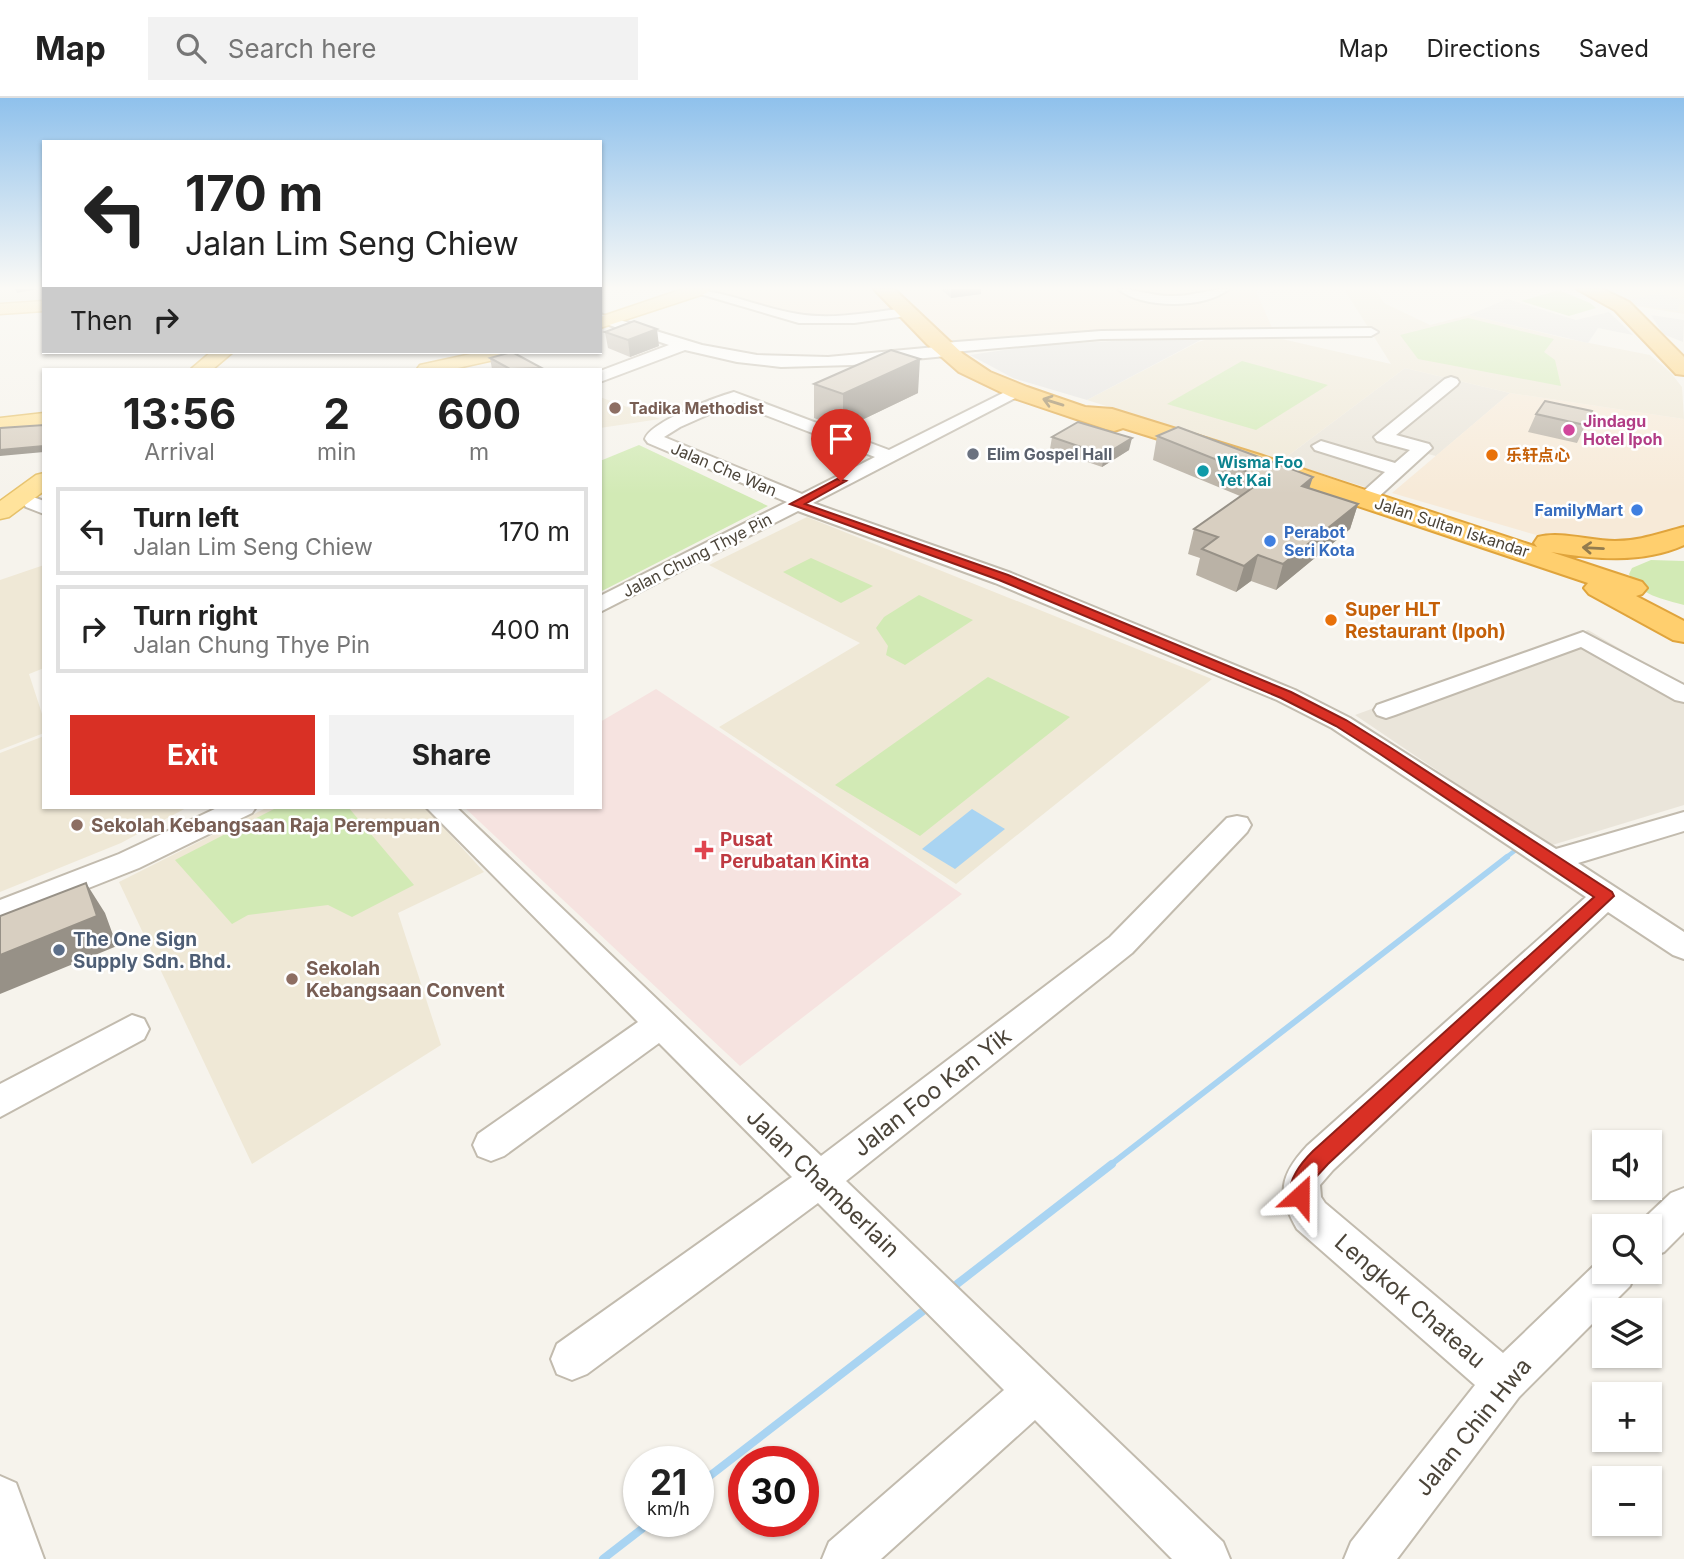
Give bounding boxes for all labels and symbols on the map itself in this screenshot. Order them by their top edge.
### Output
one-way arrow [1043,395,1065,407]
place label: Tadika Methodist [629,398,764,418]
marker: Tadika Methodist [607,400,623,416]
pin [811,409,871,481]
place label: Jindagu Hotel Ipoh [1583,411,1662,449]
marker: Jindagu Hotel Ipoh [1561,422,1577,438]
street label: Jalan Che Wan [668,438,780,500]
place label: Elim Gospel Hall [987,444,1112,464]
place label: 乐轩点心 [1506,445,1570,465]
marker: Elim Gospel Hall [965,446,981,462]
marker: 乐轩点心 [1484,447,1500,463]
place label: Wisma Foo Yet Kai [1217,452,1303,490]
marker: Wisma Foo Yet Kai [1195,463,1211,479]
street label: Jalan Sultan Iskandar [1372,492,1532,562]
place label: FamilyMart [1535,500,1623,520]
marker: FamilyMart [1629,502,1645,518]
street label: Jalan Chung Thye Pin [619,509,775,601]
place label: Perabot Seri Kota [1284,522,1355,560]
marker: Perabot Seri Kota [1262,533,1278,549]
one-way arrow [1582,541,1605,554]
place label: Super HLT Restaurant (Ipoh) [1345,598,1506,643]
marker: Super HLT Restaurant (Ipoh) [1323,612,1339,628]
place label: Sekolah Kebangsaan Raja Perempuan [91,814,440,837]
marker: Sekolah Kebangsaan Raja Perempuan [69,817,85,833]
place label: Pusat Perubatan Kinta [720,828,870,873]
marker: Pusat Perubatan Kinta [694,840,714,860]
place label: The One Sign Supply Sdn. Bhd. [73,928,232,973]
marker: The One Sign Supply Sdn. Bhd. [51,942,67,958]
place label: Sekolah Kebangsaan Convent [306,957,505,1002]
marker: Sekolah Kebangsaan Convent [284,971,300,987]
street label: Jalan Foo Kan Yik [847,1021,1017,1162]
street label: Jalan Chamberlain [741,1103,905,1263]
position arrow [1263,1159,1337,1233]
street label: Lengkok Chateau [1329,1228,1491,1374]
street label: Jalan Chin Hwa [1409,1352,1537,1502]
speed limit sign: 30 [728,1446,819,1537]

